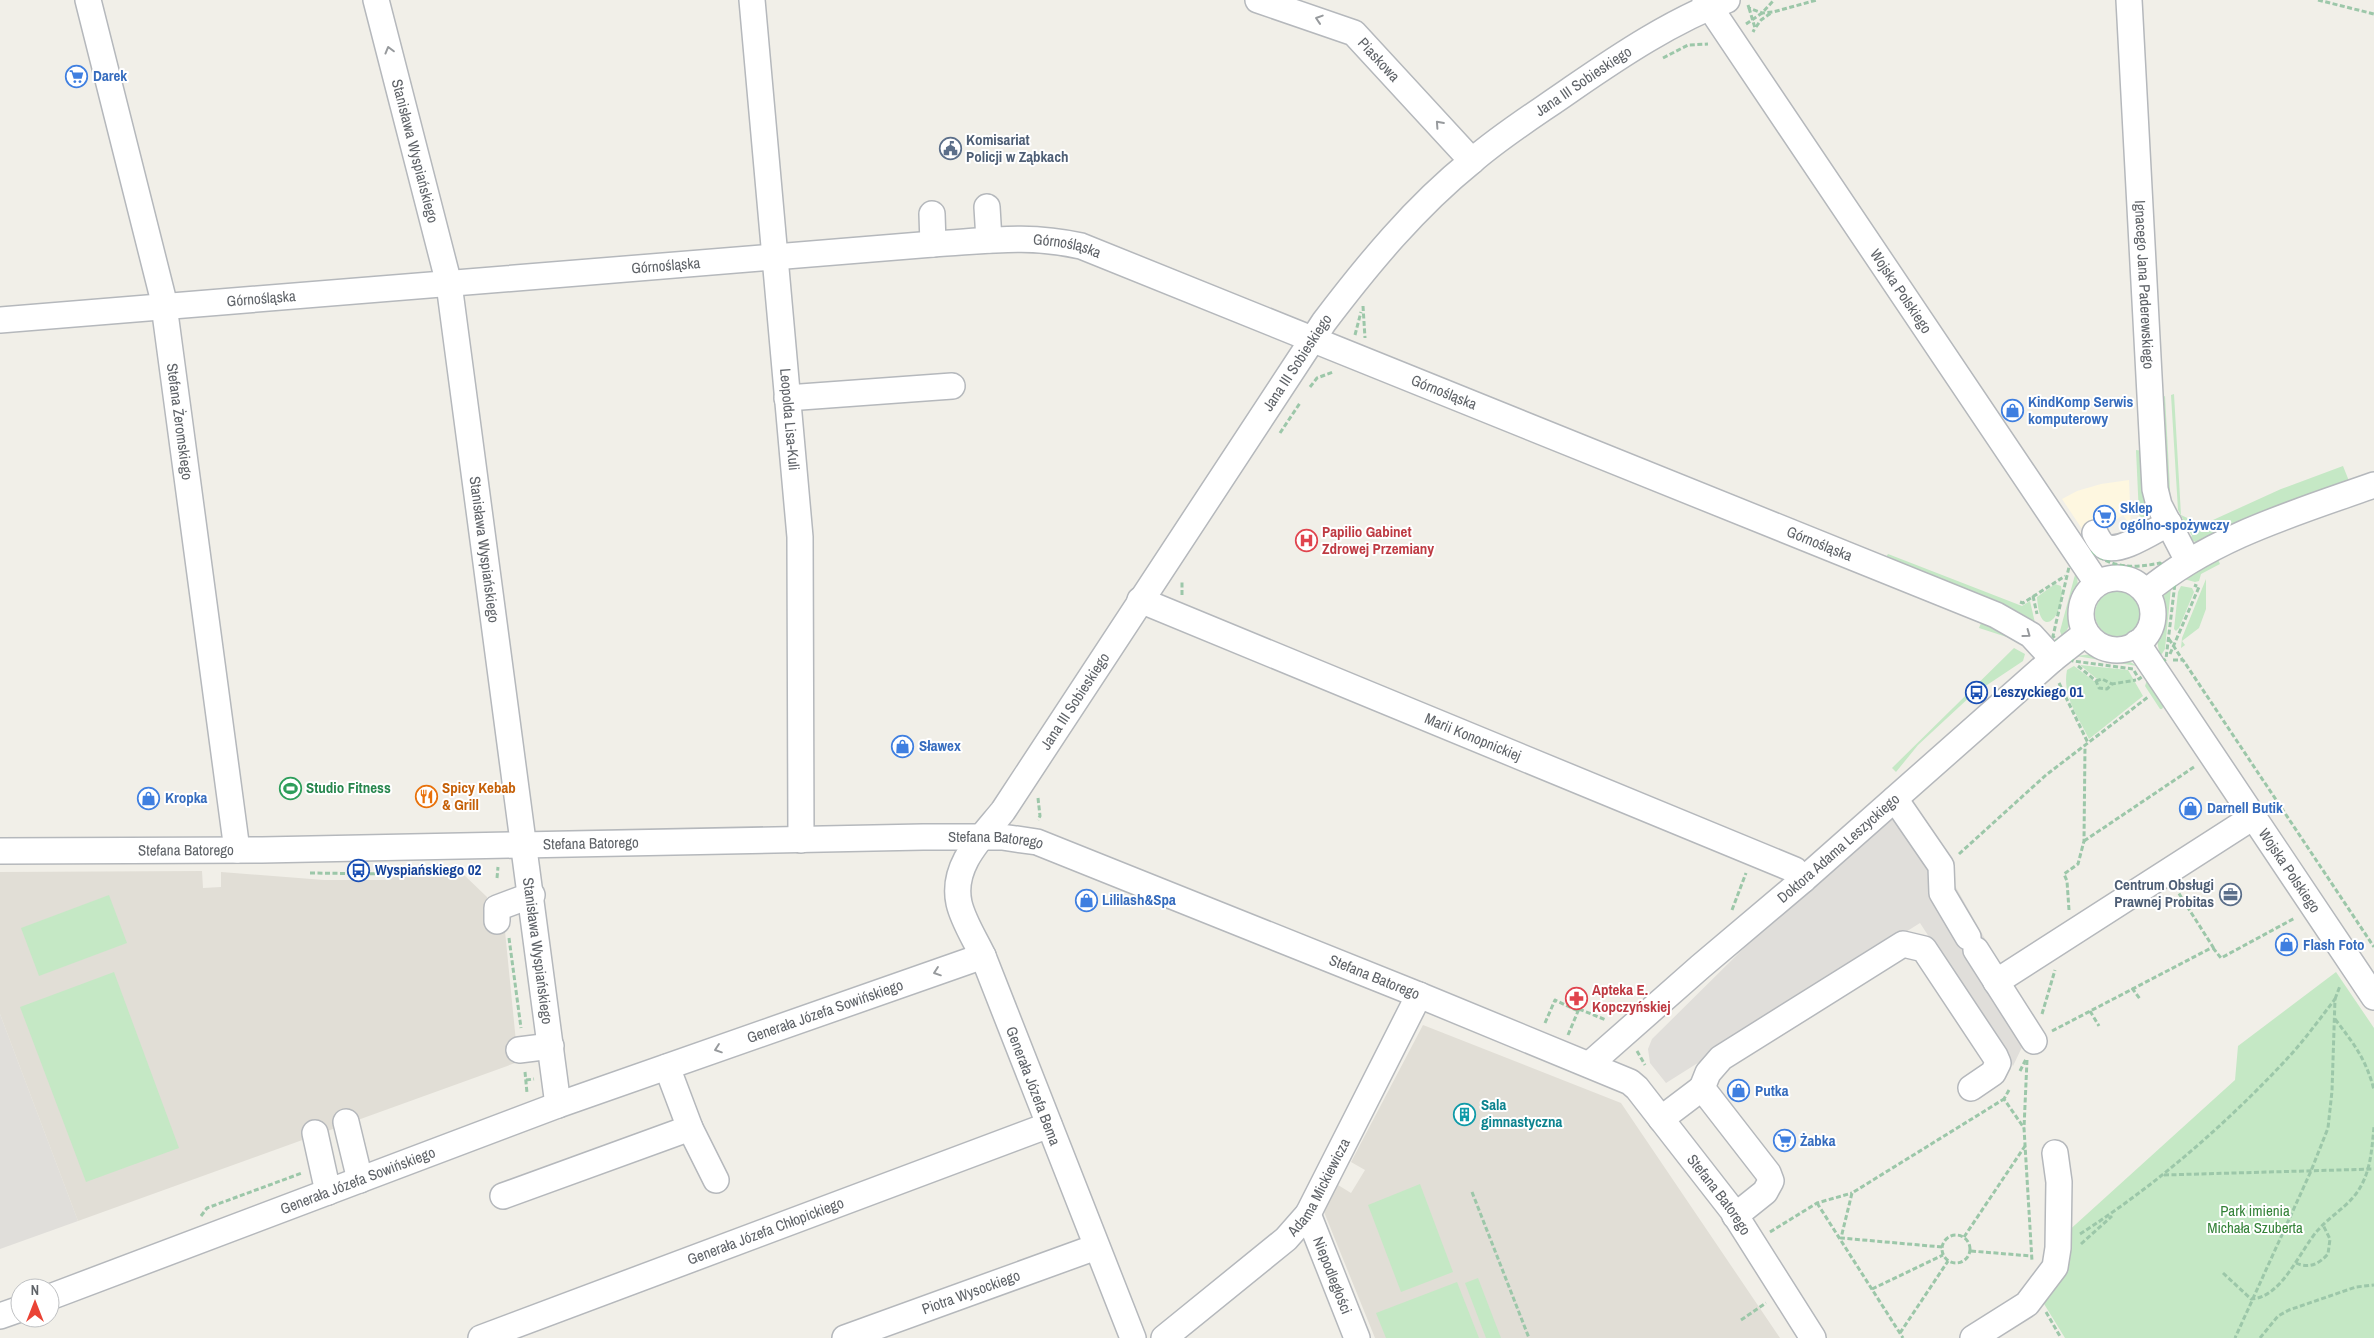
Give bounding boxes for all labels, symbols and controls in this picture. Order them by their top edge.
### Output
one-way arrow [1315,15,1324,25]
street label: Piaskowa [1353,33,1405,86]
street label: Jana III Sobieskiego [1531,41,1636,121]
one-way arrow [384,47,394,55]
supermarket icon: Darek [65,64,89,88]
place label: Darek [93,65,127,86]
street label: Stanisława Wyspiańskiego [387,77,444,225]
one-way arrow [1436,121,1445,130]
place label: Komisariat Policji w Ząbkach [966,129,1069,167]
public building icon: Komisariat Policji w Ząbkach [938,137,962,161]
street label: Ignacego Jana Paderewskiego [2130,200,2160,370]
street label: Górnośląska [1033,229,1105,263]
street label: Wojska Polskiego [1865,245,1937,337]
street label: Górnośląska [630,252,701,279]
street label: Górnośląska [226,285,297,312]
street label: Jana III Sobieskiego [1257,309,1337,415]
street label: Stefana Żeromskiego [162,362,198,481]
street label: Leopolda Lisa-Kuli [775,367,805,471]
street label: Górnośląska [1408,369,1480,415]
place label: KindKomp Serwis komputerowy [2028,391,2133,429]
shop icon: KindKomp Serwis komputerowy [2000,399,2024,423]
street label: Stanisława Wyspiańskiego [465,475,505,624]
place label: Sklep ogólno-spożywczy [2120,497,2230,535]
supermarket icon: Sklep ogólno-spożywczy [2092,505,2116,529]
place label: Papilio Gabinet Zdrowej Przemiany [1322,521,1434,559]
street label: Górnośląska [1784,521,1856,566]
hospital icon: Papilio Gabinet Zdrowej Przemiany [1294,529,1318,553]
one-way arrow [2021,628,2031,637]
street label: Jana III Sobieskiego [1035,648,1114,754]
bus stop icon: Leszyckiego 01 [1965,680,1989,704]
place label: Leszyckiego 01 [1993,681,2083,702]
street label: Marii Konopnickiej [1422,707,1524,766]
shop icon: Sławex [891,734,915,758]
place label: Sławex [919,735,961,756]
sports icon: Studio Fitness [278,776,302,800]
place label: Studio Fitness [306,777,391,798]
place label: Spicy Kebab & Grill [442,777,516,815]
restaurant icon: Spicy Kebab & Grill [414,785,438,809]
shop icon: Kropka [137,786,161,810]
place label: Kropka [165,787,208,808]
street label: Doktora Adama Leszyckiego [1772,788,1904,908]
shop icon: Darnell Butik [2179,796,2203,820]
place label: Darnell Butik [2207,797,2283,818]
street label: Wojska Polskiego [2254,824,2326,917]
street label: Stefana Batorego [948,826,1047,854]
street label: Stefana Batorego [543,832,639,854]
street label: Stefana Batorego [138,839,234,860]
bus stop icon: Wyspiańskiego 02 [347,858,371,882]
place label: Wyspiańskiego 02 [375,859,482,880]
place label: Centrum Obsługi Prawnej Probitas [2114,874,2214,912]
street label: Stanisława Wyspiańskiego [518,876,558,1026]
office icon: Centrum Obsługi Prawnej Probitas [2218,882,2242,906]
shop icon: Lililash&Spa [1074,888,1098,912]
place label: Lililash&Spa [1102,889,1176,910]
shop icon: Flash Foto [2275,933,2299,957]
place label: Flash Foto [2303,934,2365,955]
street label: Stefana Batorego [1326,949,1423,1004]
one-way arrow [933,967,942,977]
street label: Generała Józefa Sowińskiego [744,974,906,1048]
place label: Apteka E. Kopczyńskiej [1592,979,1671,1017]
pharmacy icon: Apteka E. Kopczyńskiej [1564,987,1588,1011]
street label: Generała Józefa Bema [1001,1023,1066,1148]
one-way arrow [714,1043,722,1053]
shop icon: Putka [1727,1079,1751,1103]
place label: Putka [1755,1080,1789,1101]
place label: Sala gimnastyczna [1481,1094,1563,1132]
building icon: Sala gimnastyczna [1453,1102,1477,1126]
supermarket icon: Żabka [1772,1129,1796,1153]
place label: Żabka [1800,1130,1836,1151]
street label: Adama Mickiewicza [1282,1134,1355,1241]
street label: Generała Józefa Sowińskiego [277,1141,438,1219]
street label: Stefana Batorego [1682,1150,1756,1239]
street label: Generała Józefa Chłopickiego [684,1192,847,1270]
park label: Park imienia Michała Szuberta [2207,1200,2303,1238]
street label: Niepodległości [1308,1233,1357,1317]
street label: Piotra Wysockiego [919,1264,1023,1319]
north arrow [10,1278,60,1328]
text: N [31,1281,39,1299]

